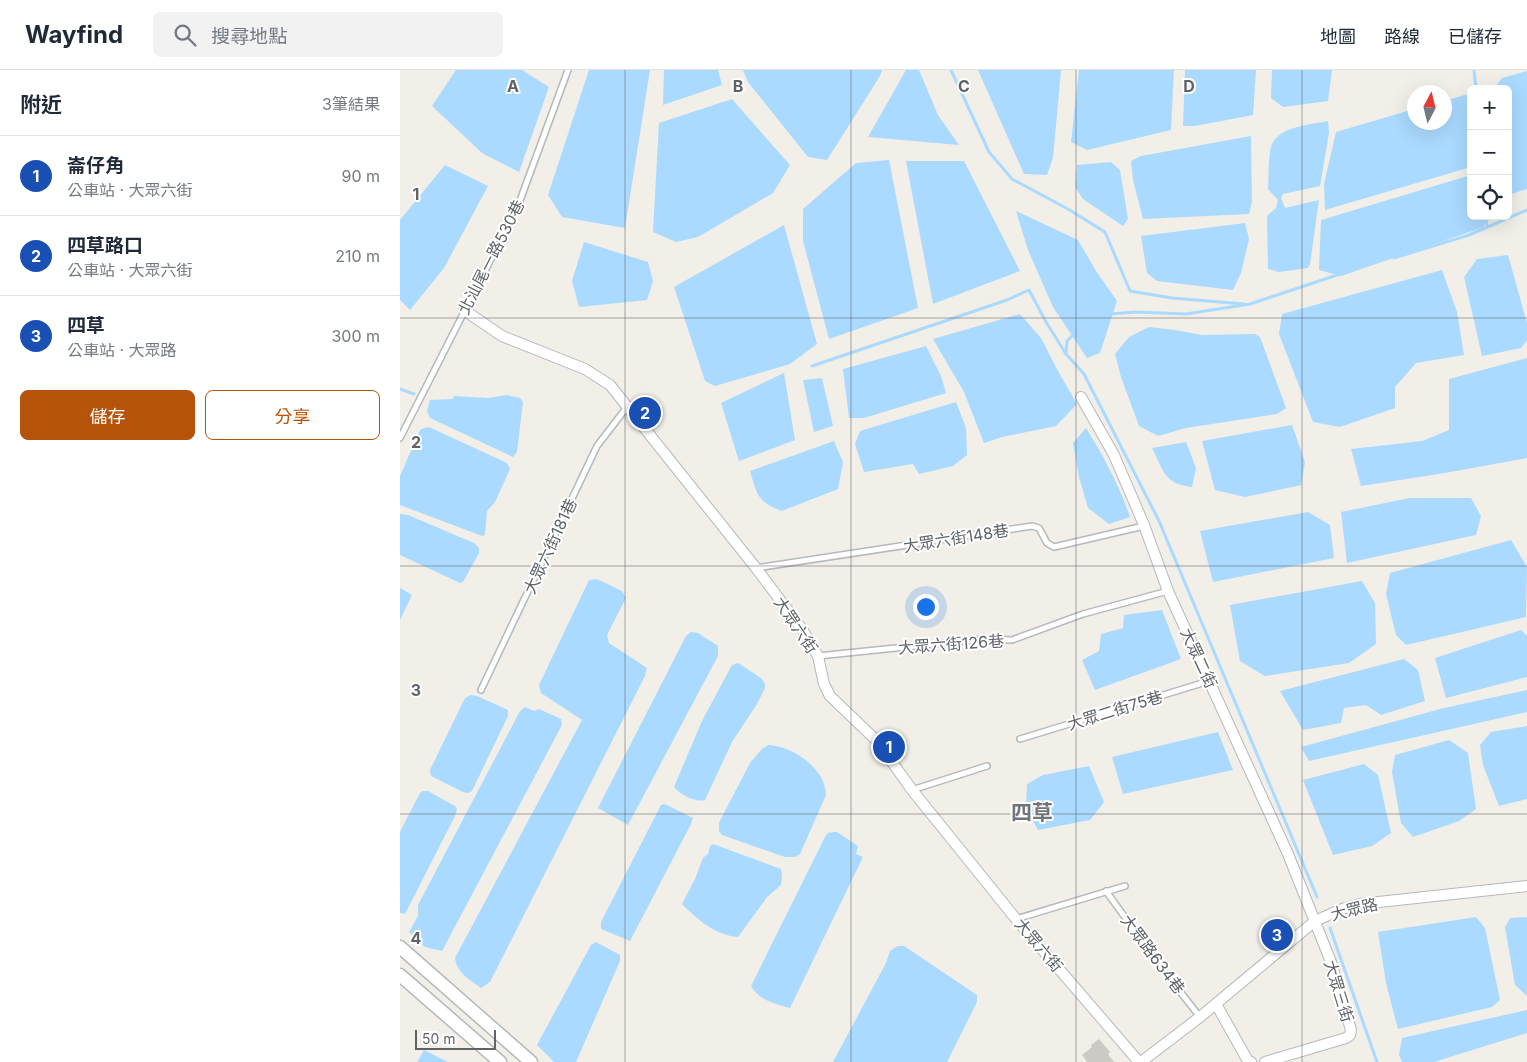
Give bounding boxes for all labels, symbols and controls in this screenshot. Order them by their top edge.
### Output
search box [153,12,503,57]
text: Wayfind [25,20,123,49]
icon: search [171,21,199,49]
text: 搜尋地點 [211,25,287,48]
text: 地圖 [1320,26,1356,47]
text: 路線 [1384,26,1420,47]
text: 已儲存 [1448,26,1502,47]
text: A [507,76,519,96]
text: B [733,76,743,96]
text: C [958,76,970,96]
text: D [1183,76,1195,96]
north arrow [1407,85,1452,130]
map controls [1467,85,1512,220]
button: + [1467,85,1512,130]
text: 附近 [20,92,62,117]
text: 3筆結果 [322,94,380,114]
button: − [1467,130,1512,175]
text: 崙仔角 [67,154,124,177]
text: 1 [33,166,39,186]
text: 90 m [341,166,380,186]
button: locate [1467,175,1512,220]
text: 公車站 · 大眾六街 [67,180,193,200]
text: 1 [413,184,419,204]
street label: 北汕尾一路530巷 [454,196,528,318]
text: 四草路口 [67,234,143,257]
text: 2 [31,246,41,266]
text: 210 m [335,246,380,266]
text: 公車站 · 大眾六街 [67,260,193,280]
text: 四草 [67,314,105,337]
text: 3 [31,326,41,346]
text: 300 m [331,326,380,346]
text: 公車站 · 大眾路 [67,340,177,360]
button: 儲存 [20,390,195,440]
button: 分享 [205,390,380,440]
pin: 2 [629,394,661,432]
text: 2 [411,432,421,452]
street label: 大眾六街181巷 [519,495,581,597]
street label: 大眾六街148巷 [902,520,1010,556]
street label: 大眾六街 [770,593,822,657]
your location [913,594,939,620]
street label: 大眾二街 [1176,625,1222,691]
street label: 大眾六街126巷 [897,630,1005,658]
text: 3 [411,680,421,700]
street label: 大眾二街75巷 [1065,686,1165,734]
pin: 1 [873,728,905,766]
district label: 四草 [1011,800,1053,825]
street label: 大眾路 [1328,893,1380,925]
street label: 大眾路634巷 [1117,910,1189,998]
street label: 大眾六街 [1011,914,1067,976]
pin: 3 [1261,916,1293,954]
text: 4 [411,928,422,948]
street label: 大眾三街 [1320,957,1358,1025]
scale bar [415,1027,496,1050]
text: 50 m [422,1030,456,1047]

